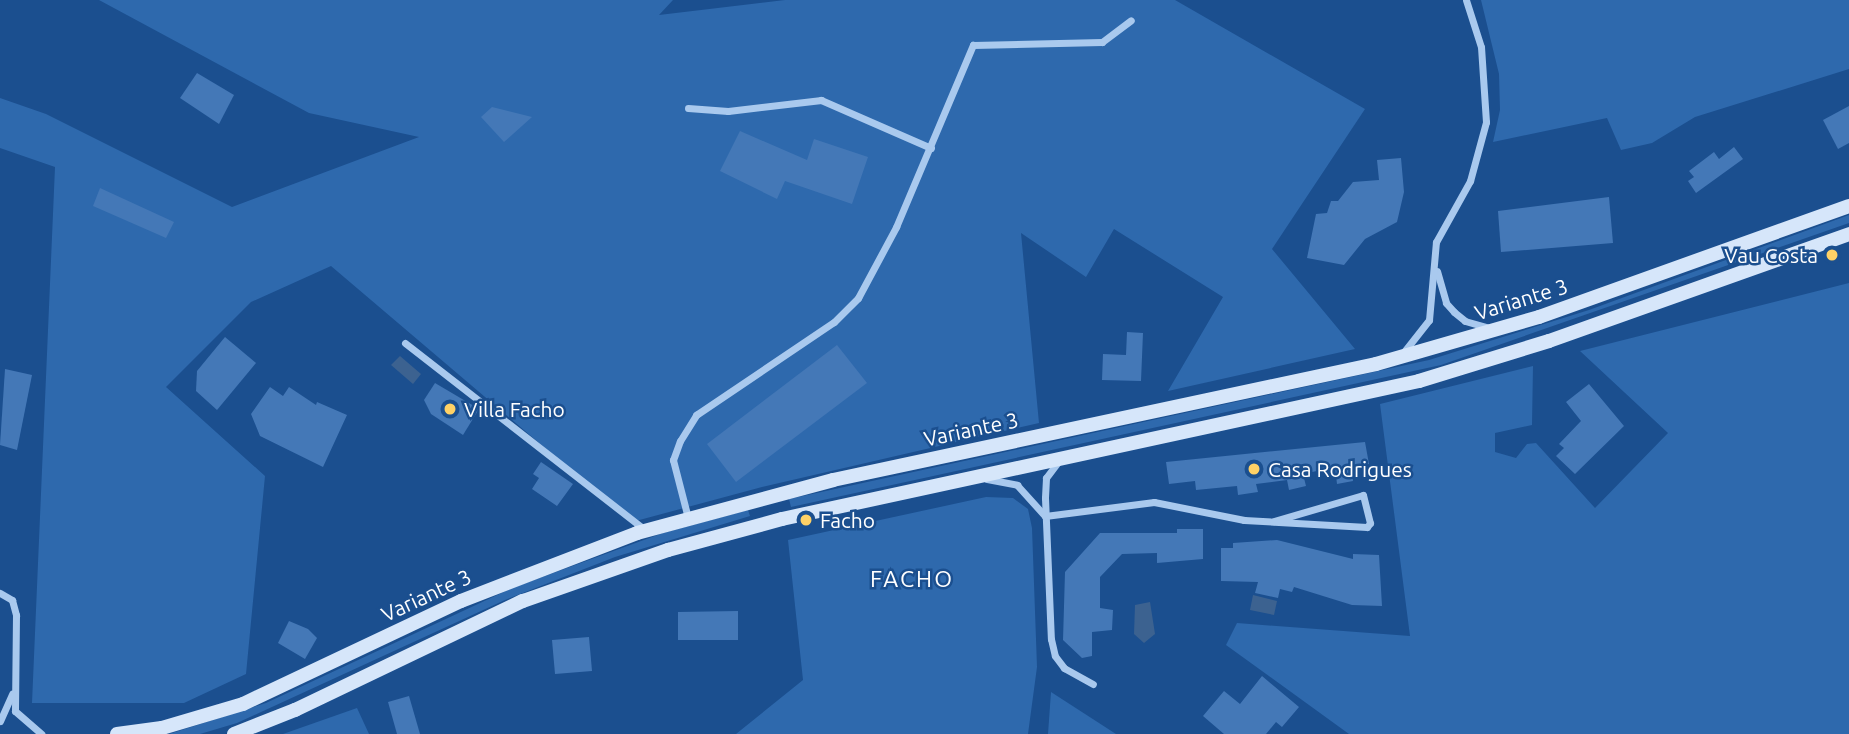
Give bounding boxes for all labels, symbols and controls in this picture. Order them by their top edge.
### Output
place label: Vau Costa [1724,242,1818,268]
marker: Vau Costa [1824,247,1840,263]
street label: Variante 3 [1471,273,1571,325]
place label: Villa Facho [464,396,565,422]
marker: Villa Facho [442,401,458,417]
street label: Variante 3 [921,407,1021,451]
place label: Casa Rodrigues [1268,456,1412,482]
marker: Casa Rodrigues [1246,461,1262,477]
place label: Facho [820,507,875,533]
marker: Facho [798,512,814,528]
street label: Variante 3 [377,563,475,627]
district label: FACHO [871,565,953,593]

